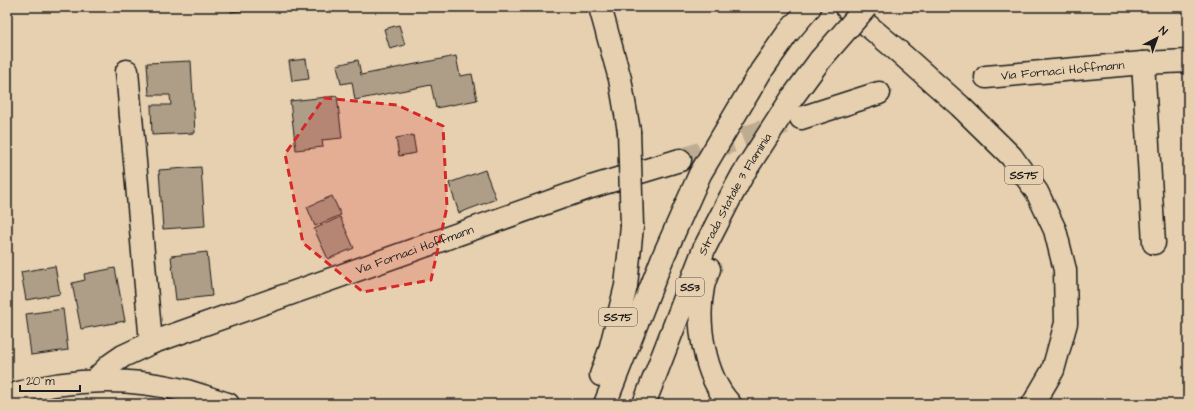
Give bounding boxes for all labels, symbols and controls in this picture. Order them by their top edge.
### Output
north arrow [1137,18,1177,58]
text: N [1156,23,1171,39]
street label: Via Fornaci Hoffmann [1000,56,1125,84]
street label: Strada Statale 3 Flaminia [694,130,776,258]
road number: SS75 [1005,166,1043,184]
street label: Via Fornaci Hoffmann [353,221,476,278]
road number: SS3 [676,278,704,296]
road number: SS75 [599,308,637,326]
scale bar [20,367,80,393]
text: 20 m [26,373,55,390]

